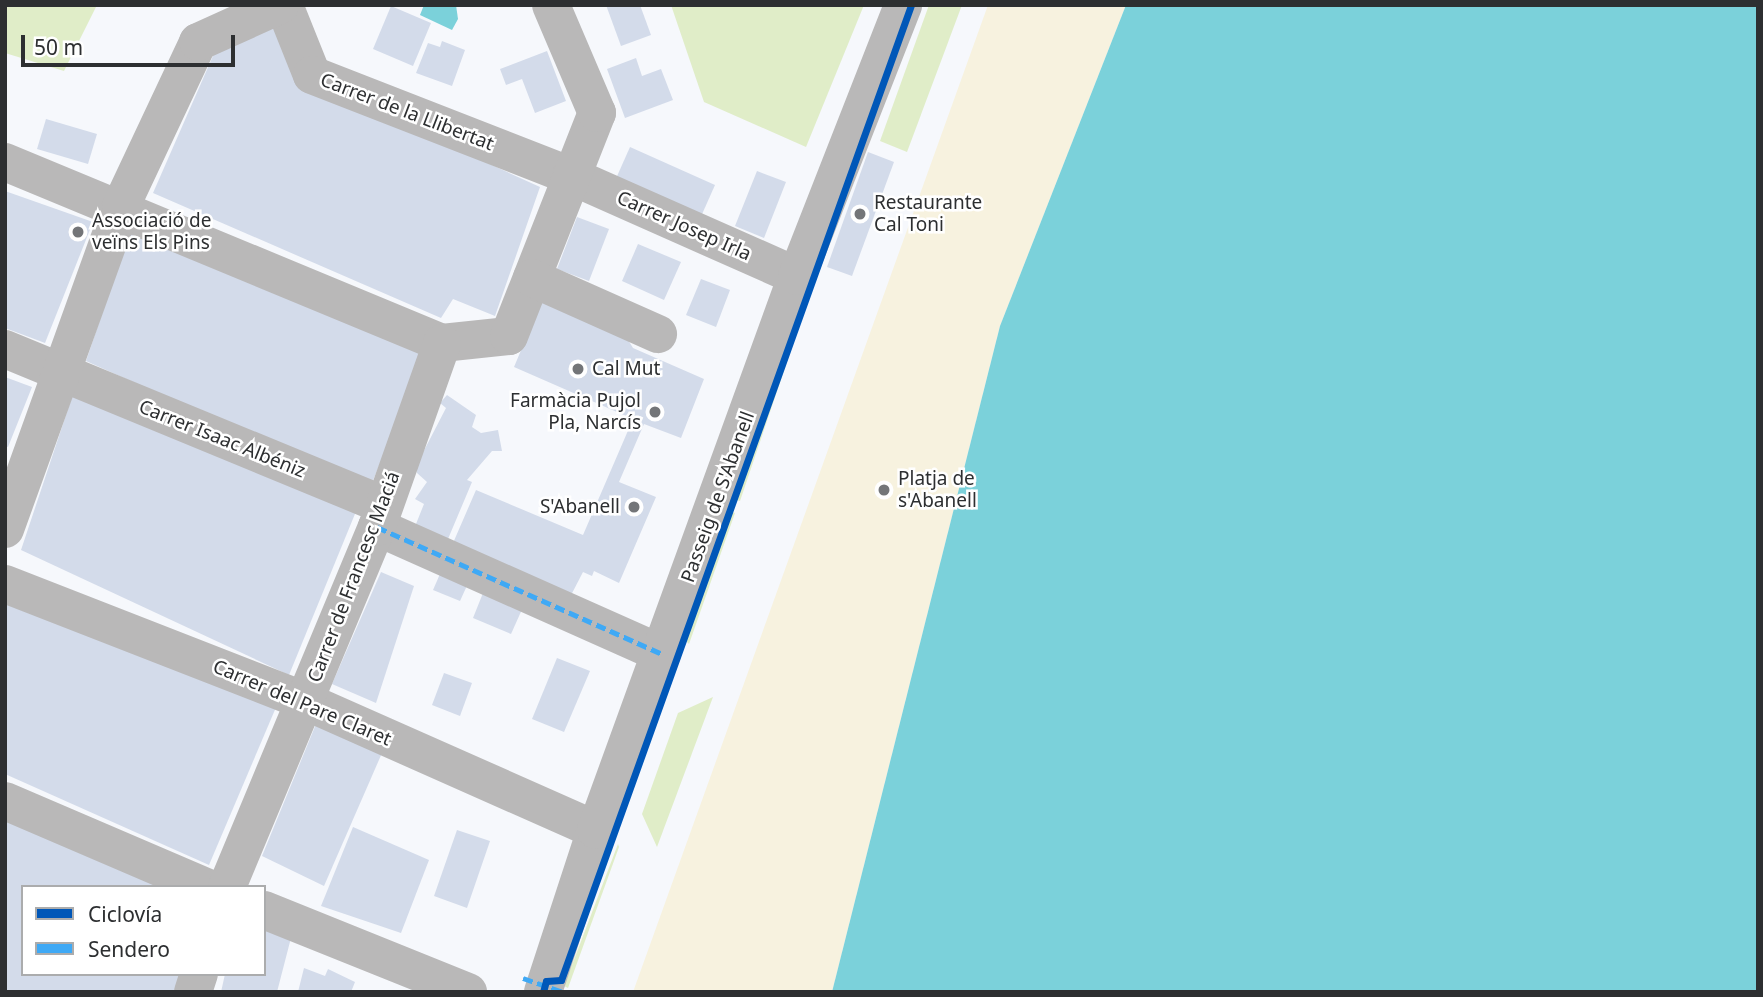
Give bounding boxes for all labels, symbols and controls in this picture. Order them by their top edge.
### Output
scale bar [24,21,238,65]
text: 50 m [34,33,83,61]
street label: Carrer de la Llibertat [317,68,497,156]
street label: Carrer Josep Irla [613,186,755,266]
place label: Restaurante Cal Toni [874,192,982,236]
marker: Restaurante Cal Toni [852,206,868,222]
place label: Associació de veïns Els Pins [92,210,211,254]
marker: Associació de veïns Els Pins [70,224,86,240]
place label: Cal Mut [592,358,660,380]
marker: Cal Mut [570,361,586,377]
place label: Farmàcia Pujol Pla, Narcís [510,390,641,434]
street label: Carrer Isaac Albéniz [135,395,309,483]
marker: Farmàcia Pujol Pla, Narcís [647,404,663,420]
street label: Passeig de S'Abanell [676,408,760,586]
street label: Carrer de Francesc Maciá [303,468,405,686]
place label: Platja de s'Abanell [898,468,977,512]
marker: Platja de s'Abanell [876,482,892,498]
place label: S'Abanell [540,496,620,518]
marker: S'Abanell [626,499,642,515]
street label: Carrer del Pare Claret [209,655,395,751]
legend [21,885,266,976]
text: Ciclovía [88,900,162,928]
text: Sendero [88,935,170,963]

